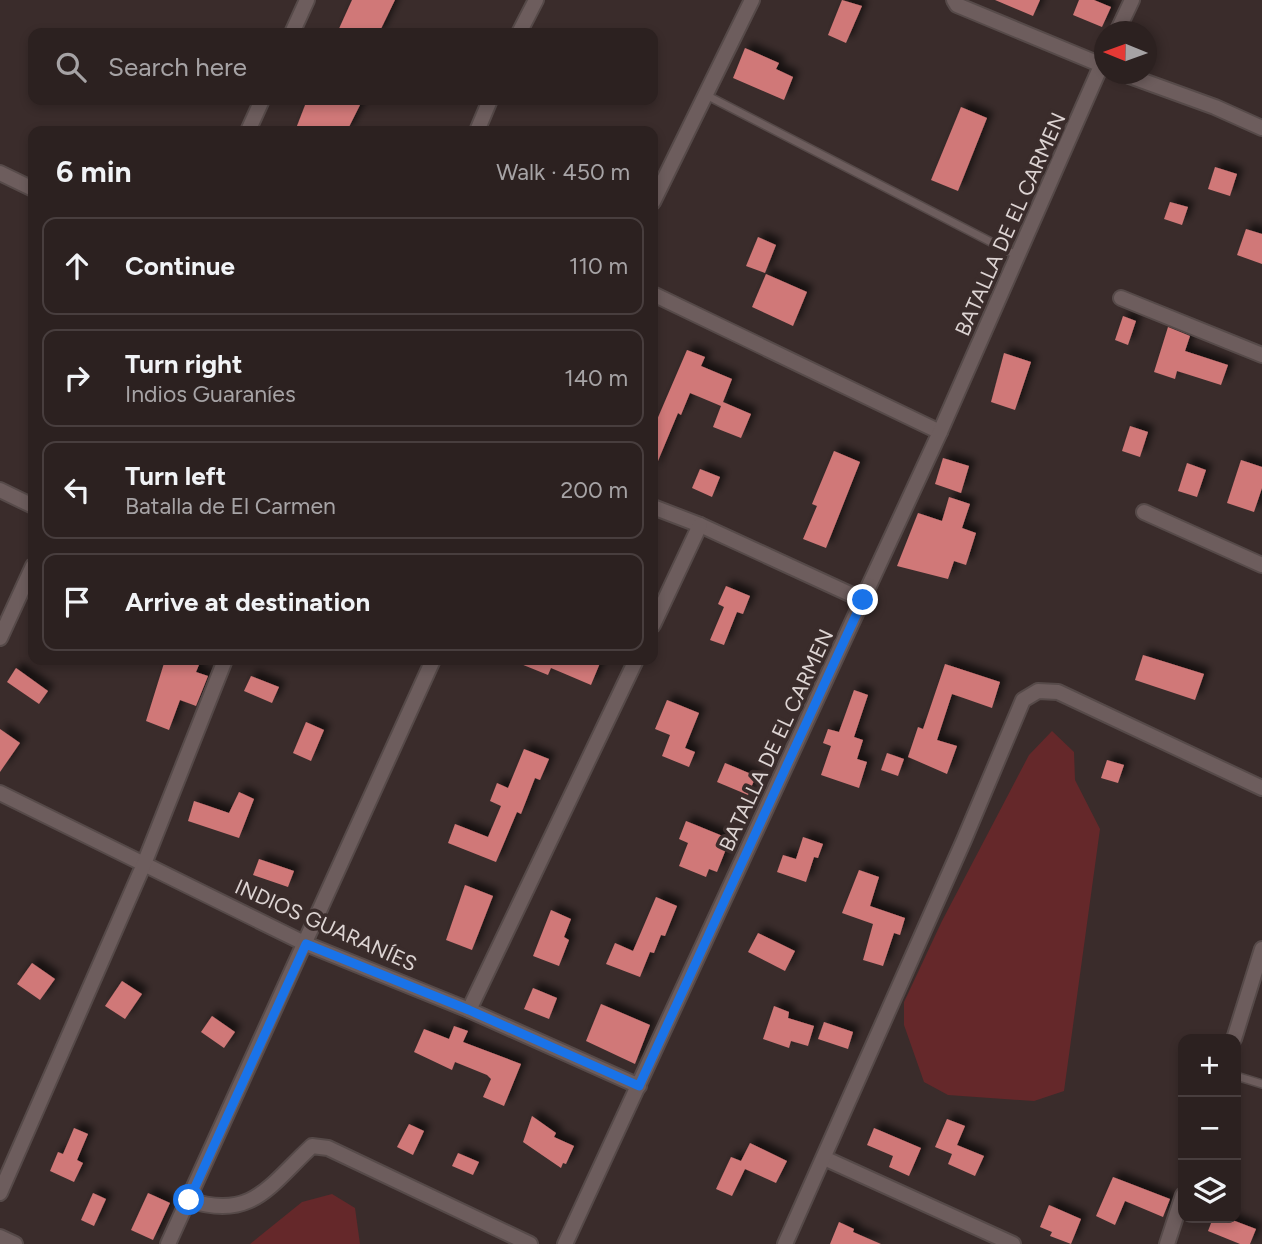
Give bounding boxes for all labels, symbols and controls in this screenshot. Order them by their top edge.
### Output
north arrow [1094,21,1157,84]
search box [28,28,658,105]
icon: search [52,48,90,86]
text: Search here [108,51,247,83]
street label: BATALLA DE EL CARMEN [949,108,1071,340]
text: 6 min [56,153,132,190]
text: Walk · 450 m [496,158,630,186]
icon: ahead [58,247,96,285]
text: Continue [125,250,235,282]
text: 110 m [569,252,628,280]
text: Turn right [125,348,242,380]
icon: right [58,359,96,397]
text: 140 m [564,364,628,392]
text: Indios Guaraníes [125,380,296,408]
text: Turn left [125,460,226,492]
icon: left [58,471,96,509]
text: 200 m [560,476,628,504]
text: Batalla de El Carmen [125,492,336,520]
icon: arrive [58,583,96,621]
route end [847,584,878,615]
text: Arrive at destination [125,586,370,618]
street label: BATALLA DE EL CARMEN [714,625,838,855]
street label: INDIOS GUARANÍES [231,874,421,976]
map controls [1178,1034,1241,1223]
button: + [1178,1034,1241,1097]
button: − [1178,1097,1241,1160]
button: layers [1178,1160,1241,1223]
route start [173,1184,204,1215]

